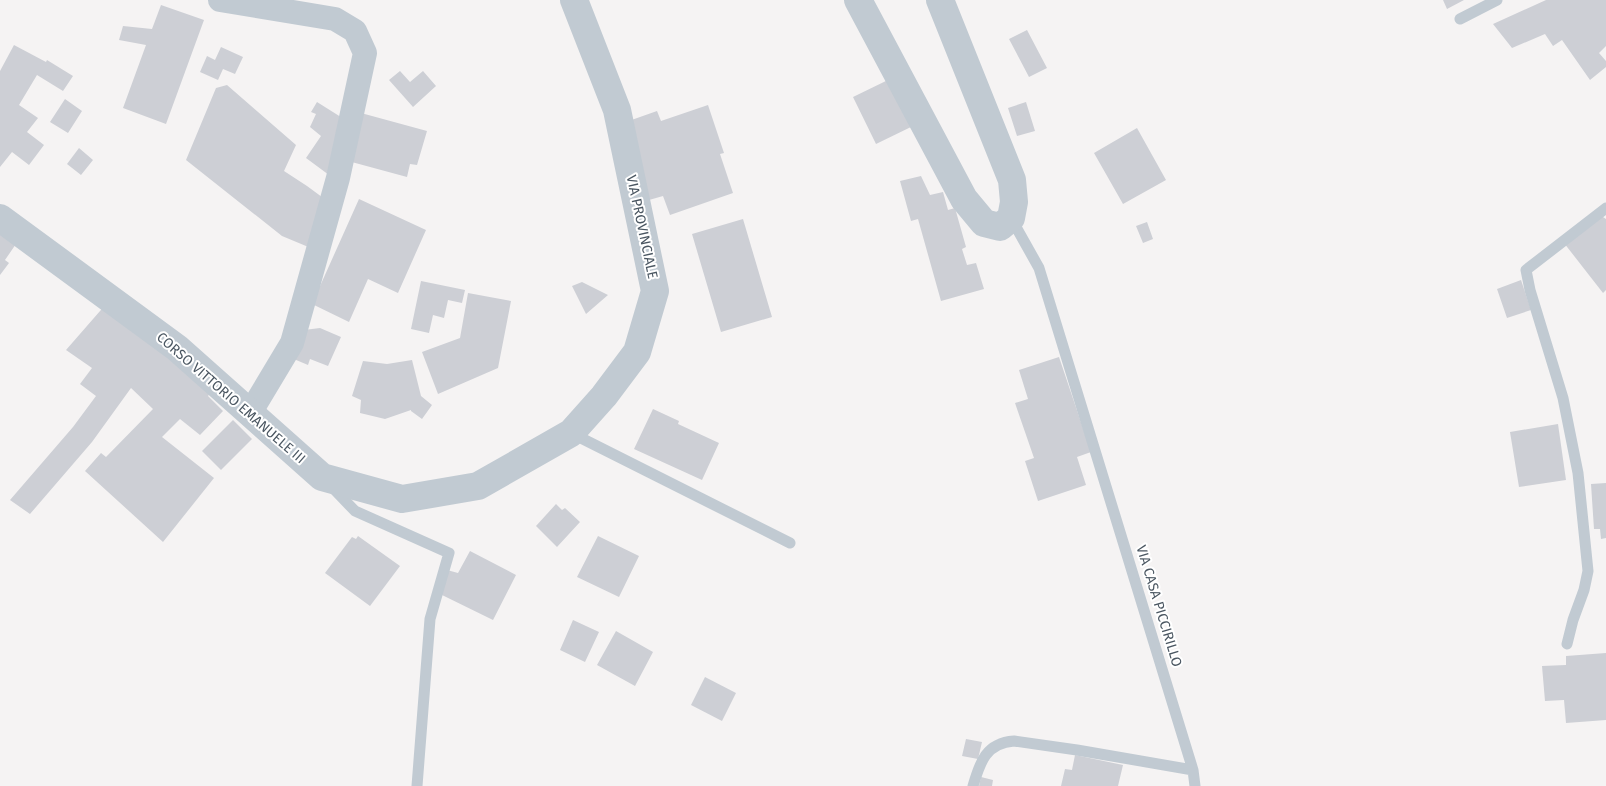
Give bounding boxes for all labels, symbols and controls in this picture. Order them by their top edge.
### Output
street label: VIA PROVINCIALE [623,174,661,280]
street label: CORSO VITTORIO EMANUELE III [153,329,309,467]
street label: VIA CASA PICCIRILLO [1132,543,1186,669]

